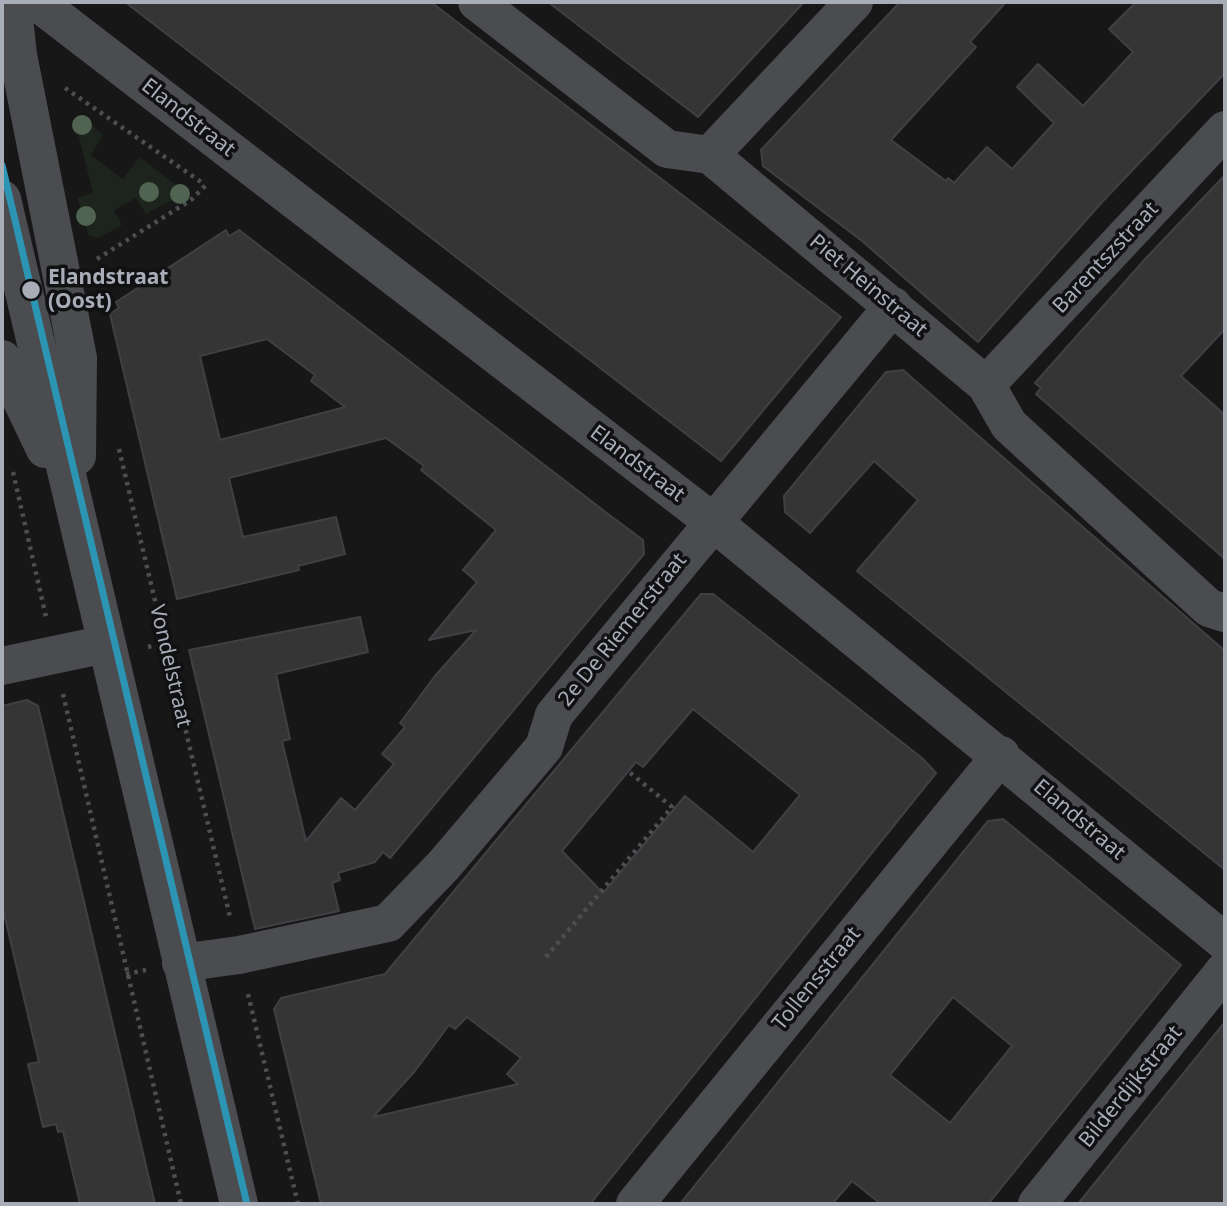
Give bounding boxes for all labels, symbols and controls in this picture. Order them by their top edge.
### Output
street label: Elandstraat [136,74,240,162]
street label: Barentszstraat [1048,197,1164,319]
street label: Piet Heinstraat [804,229,932,343]
place label: Elandstraat (Oost) [48,265,168,315]
marker: Elandstraat (Oost) [20,279,42,301]
street label: Elandstraat [585,420,689,508]
street label: 2e De Riemerstraat [554,548,692,712]
street label: Vondelstraat [144,602,196,730]
street label: Elandstraat [1028,774,1130,866]
street label: Tollensstraat [768,922,866,1036]
street label: Bilderdijkstraat [1074,1021,1188,1153]

